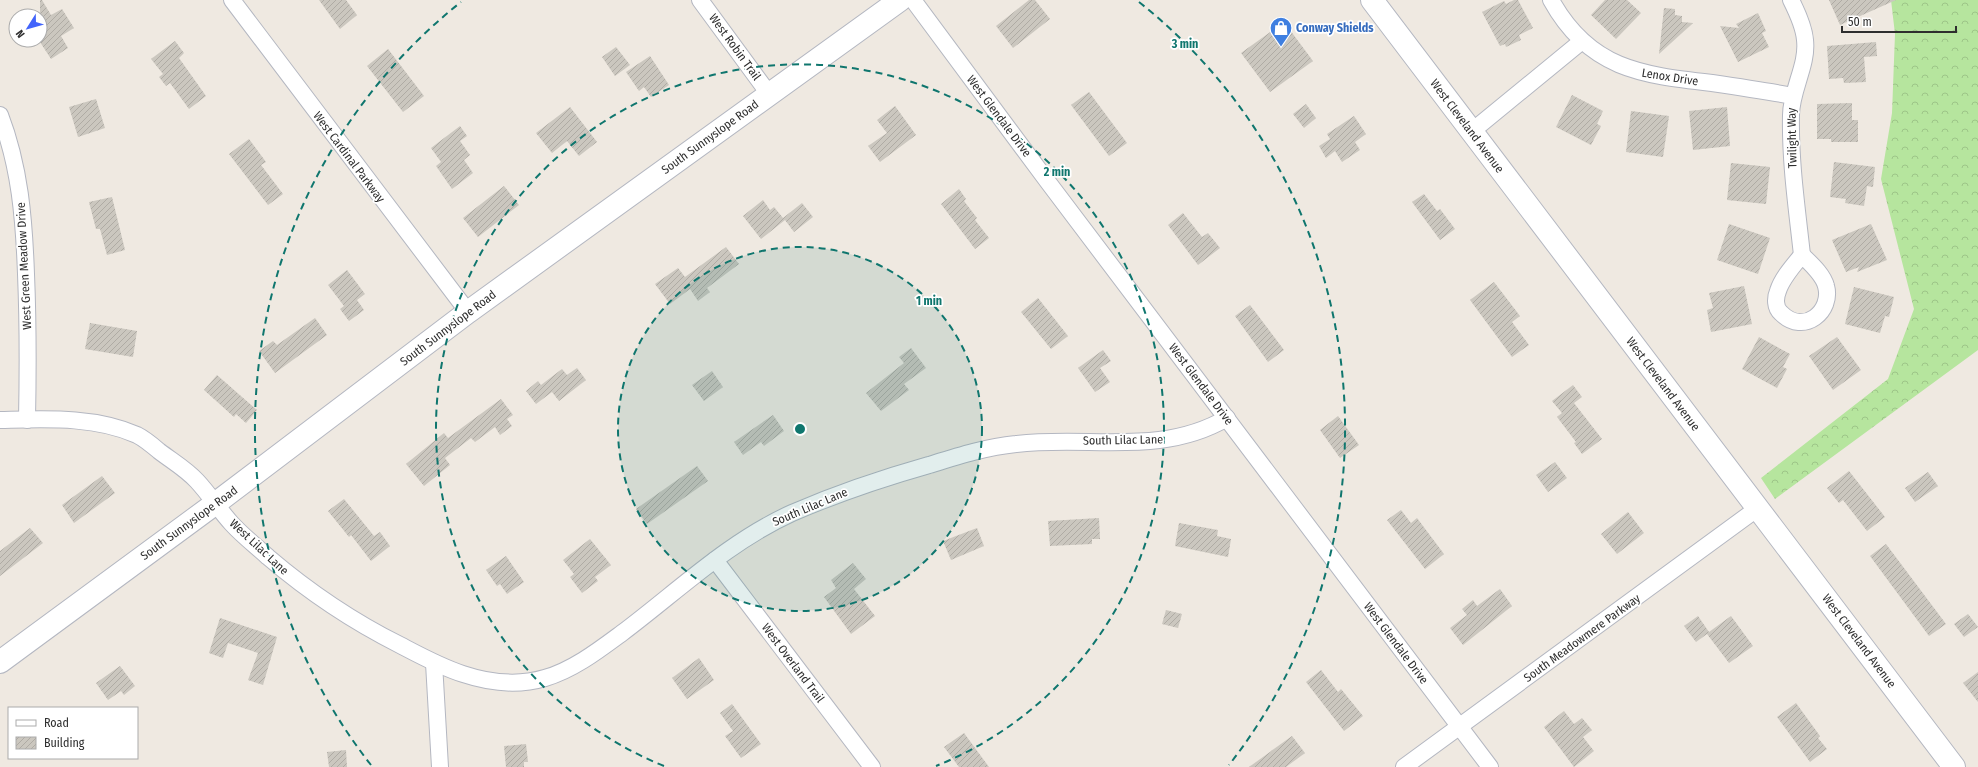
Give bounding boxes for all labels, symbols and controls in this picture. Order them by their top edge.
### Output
north arrow [8,8,48,48]
scale bar [1842,8,1956,34]
street label: West Robin Trail [706,11,764,83]
shop icon: Conway Shields [1268,15,1294,48]
text: 50 m [1848,15,1872,29]
place label: Conway Shields [1296,21,1374,35]
text: N [13,27,28,40]
text: 3 min [1171,37,1198,51]
street label: Lenox Drive [1641,66,1699,88]
street label: West Glendale Drive [964,73,1034,160]
street label: West Cleveland Avenue [1427,76,1507,176]
street label: South Sunnyslope Road [659,97,761,177]
street label: Twilight Way [1784,107,1800,168]
street label: West Cardinal Parkway [310,109,388,206]
text: 2 min [1043,165,1070,179]
street label: West Green Meadow Drive [14,202,34,330]
street label: South Sunnyslope Road [397,287,499,369]
text: 1 min [916,294,942,308]
street label: West Cleveland Avenue [1623,334,1703,434]
street label: West Glendale Drive [1166,341,1236,428]
centre of rings [793,422,807,436]
street label: South Lilac Lane [1083,432,1163,448]
street label: South Sunnyslope Road [138,483,240,563]
street label: South Lilac Lane [770,485,850,529]
street label: West Lilac Lane [227,516,291,578]
street label: South Meadowmere Parkway [1521,591,1643,685]
street label: West Cleveland Avenue [1819,591,1899,691]
street label: West Glendale Drive [1361,600,1431,687]
street label: West Overland Trail [759,621,827,705]
legend [8,707,138,759]
text: Road [44,716,69,730]
text: Building [44,736,85,750]

